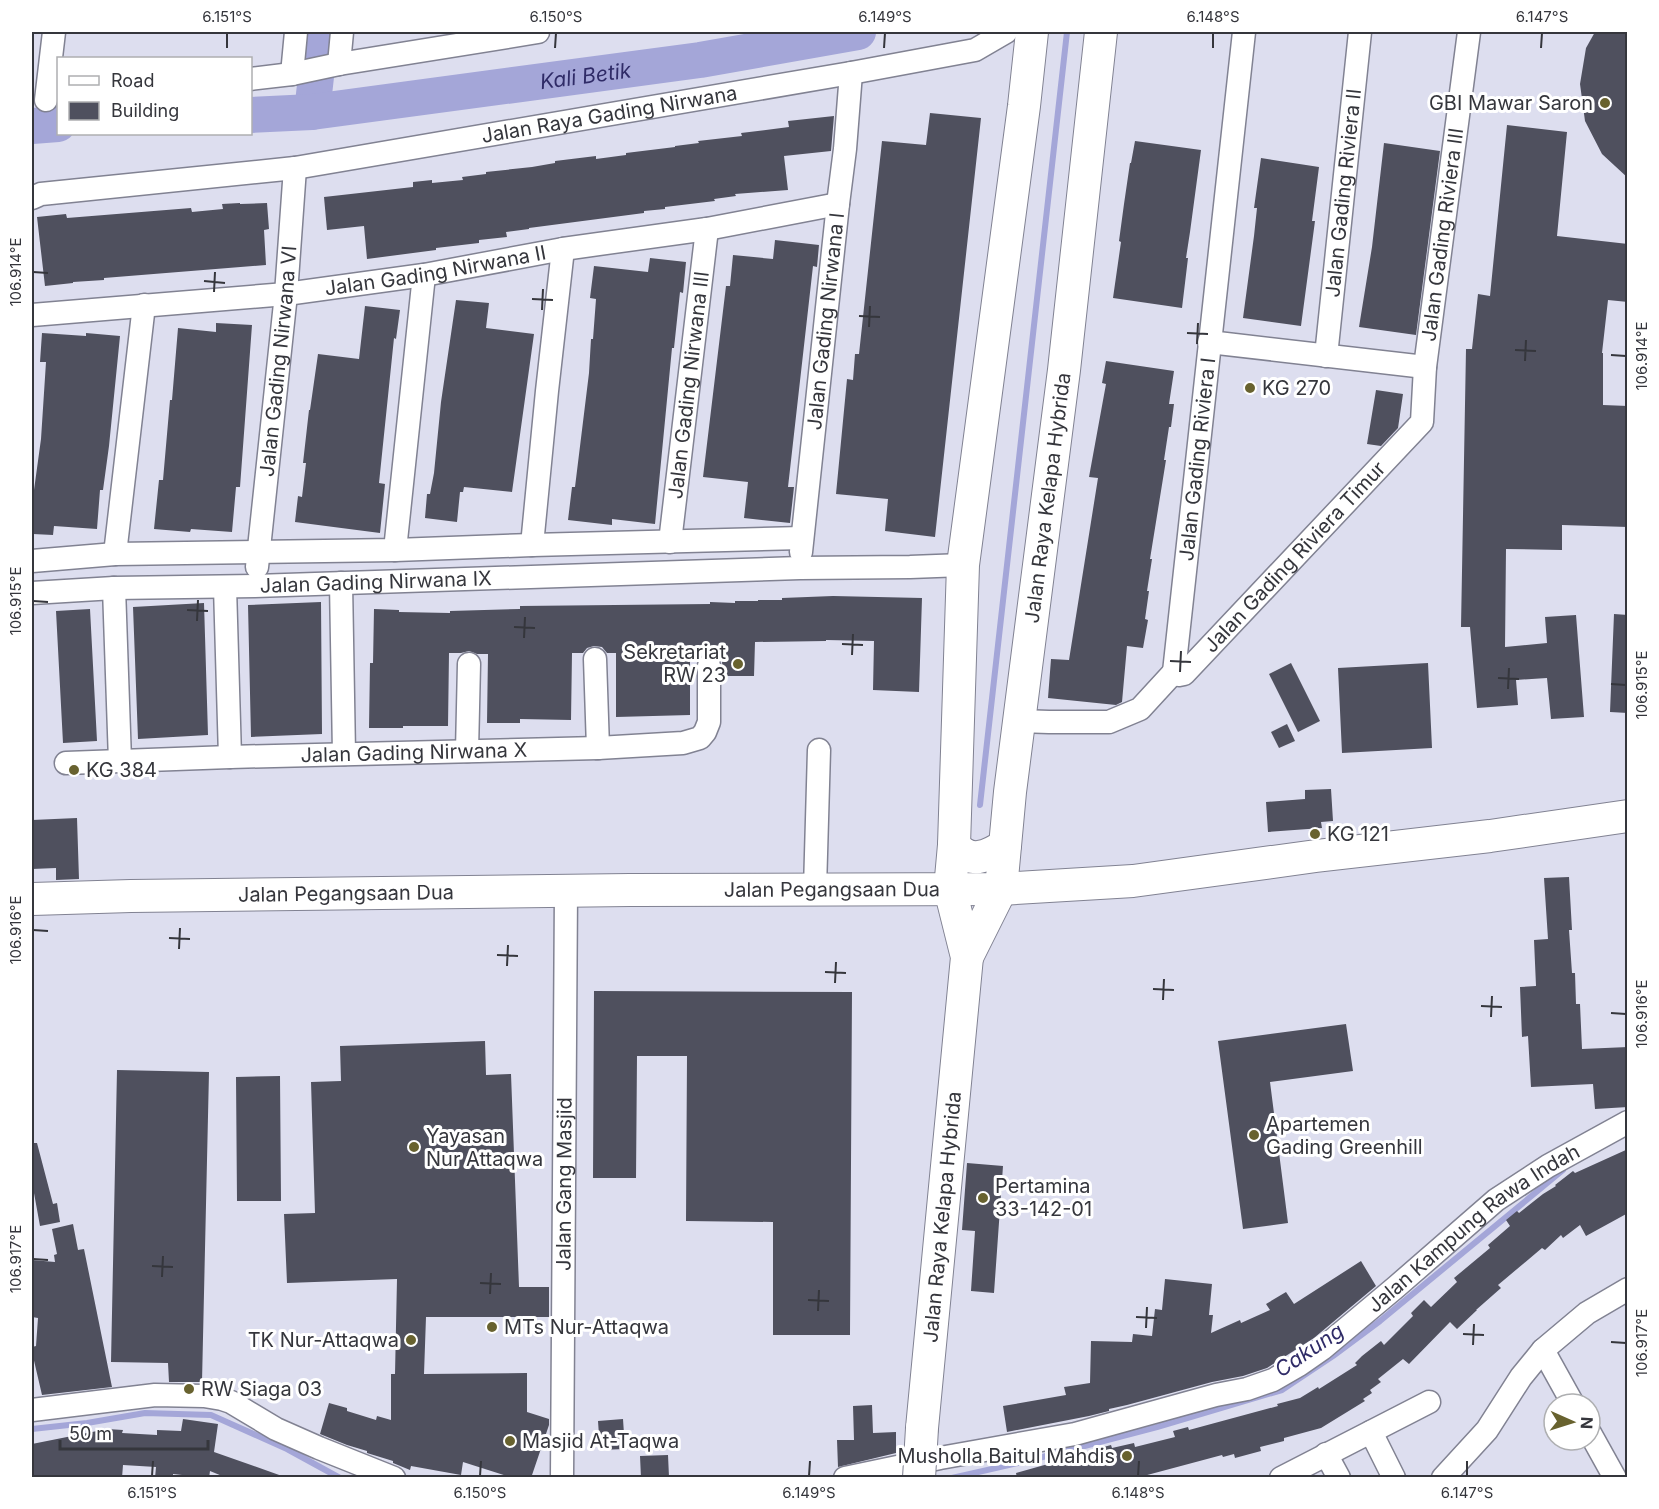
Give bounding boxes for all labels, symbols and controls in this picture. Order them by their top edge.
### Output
text: 6.151°S [202,7,252,26]
text: 6.150°S [530,7,582,26]
text: 6.149°S [858,7,912,26]
text: 6.148°S [1186,7,1240,26]
text: 6.147°S [1516,7,1568,26]
legend [57,57,252,135]
water label: Kali Betik [538,57,633,94]
text: Road [111,70,154,91]
street label: Jalan Raya Gading Nirwana [480,81,739,148]
street label: Jalan Gading Riviera II [1320,87,1366,298]
place label: GBI Mawar Saron [1429,91,1593,115]
marker: GBI Mawar Saron [1598,96,1612,110]
text: Building [111,100,179,121]
street label: Jalan Gading Riviera III [1416,127,1468,343]
street label: Jalan Gading Nirwana I [802,211,849,431]
text: 106.914°E [6,237,25,307]
street label: Jalan Gading Nirwana II [323,240,548,301]
street label: Jalan Gading Nirwana VI [255,245,301,478]
street label: Jalan Gading Nirwana III [663,270,714,500]
text: 106.914°E [1632,321,1651,391]
street label: Jalan Gading Riviera I [1174,356,1220,562]
street label: Jalan Raya Kelapa Hybrida [1020,371,1076,625]
place label: KG 270 [1262,376,1331,400]
marker: KG 270 [1243,381,1257,395]
street label: Jalan Gading Riviera Timur [1199,456,1391,657]
street label: Jalan Gading Nirwana IX [259,566,492,598]
text: 106.915°E [6,567,25,635]
place label: Sekretariat RW 23 [623,640,726,687]
text: 106.915°E [1632,651,1651,719]
marker: Sekretariat RW 23 [731,657,745,671]
street label: Jalan Gading Nirwana X [300,738,528,767]
place label: KG 384 [86,758,157,782]
marker: KG 384 [67,763,81,777]
place label: KG 121 [1327,822,1389,846]
marker: KG 121 [1308,827,1322,841]
street label: Jalan Pegangsaan Dua [724,877,940,902]
street label: Jalan Pegangsaan Dua [238,880,454,907]
text: 106.916°E [6,895,25,965]
text: 106.916°E [1632,979,1651,1049]
street label: Jalan Raya Kelapa Hybrida [918,1090,966,1344]
street label: Jalan Gang Masjid [551,1097,577,1271]
place label: Apartemen Gading Greenhill [1266,1112,1423,1159]
place label: Yayasan Nur Attaqwa [426,1124,543,1171]
marker: Apartemen Gading Greenhill [1247,1128,1261,1142]
street label: Jalan Kampung Rawa Indah [1363,1139,1584,1317]
marker: Yayasan Nur Attaqwa [407,1140,421,1154]
place label: Pertamina 33-142-01 [995,1174,1092,1221]
marker: Pertamina 33-142-01 [976,1191,990,1205]
text: 106.917°E [6,1225,25,1293]
text: 106.917°E [1632,1309,1651,1377]
place label: MTs Nur-Attaqwa [504,1315,669,1339]
water label: Cakung [1270,1318,1348,1382]
marker: MTs Nur-Attaqwa [485,1320,499,1334]
place label: TK Nur-Attaqwa [248,1328,399,1352]
marker: TK Nur-Attaqwa [404,1333,418,1347]
place label: RW Siaga 03 [201,1377,322,1401]
marker: RW Siaga 03 [182,1382,196,1396]
north arrow [1542,1392,1602,1452]
scale bar [60,1413,208,1451]
text: N [1577,1416,1597,1429]
text: 50 m [69,1423,112,1444]
place label: Masjid At-Taqwa [522,1429,679,1453]
marker: Masjid At-Taqwa [503,1434,517,1448]
place label: Musholla Baitul Mahdis [897,1444,1115,1468]
marker: Musholla Baitul Mahdis [1120,1449,1134,1463]
text: 6.151°S [127,1483,177,1502]
text: 6.150°S [454,1483,506,1502]
text: 6.149°S [782,1483,836,1502]
text: 6.148°S [1111,1483,1165,1502]
text: 6.147°S [1441,1483,1493,1502]

